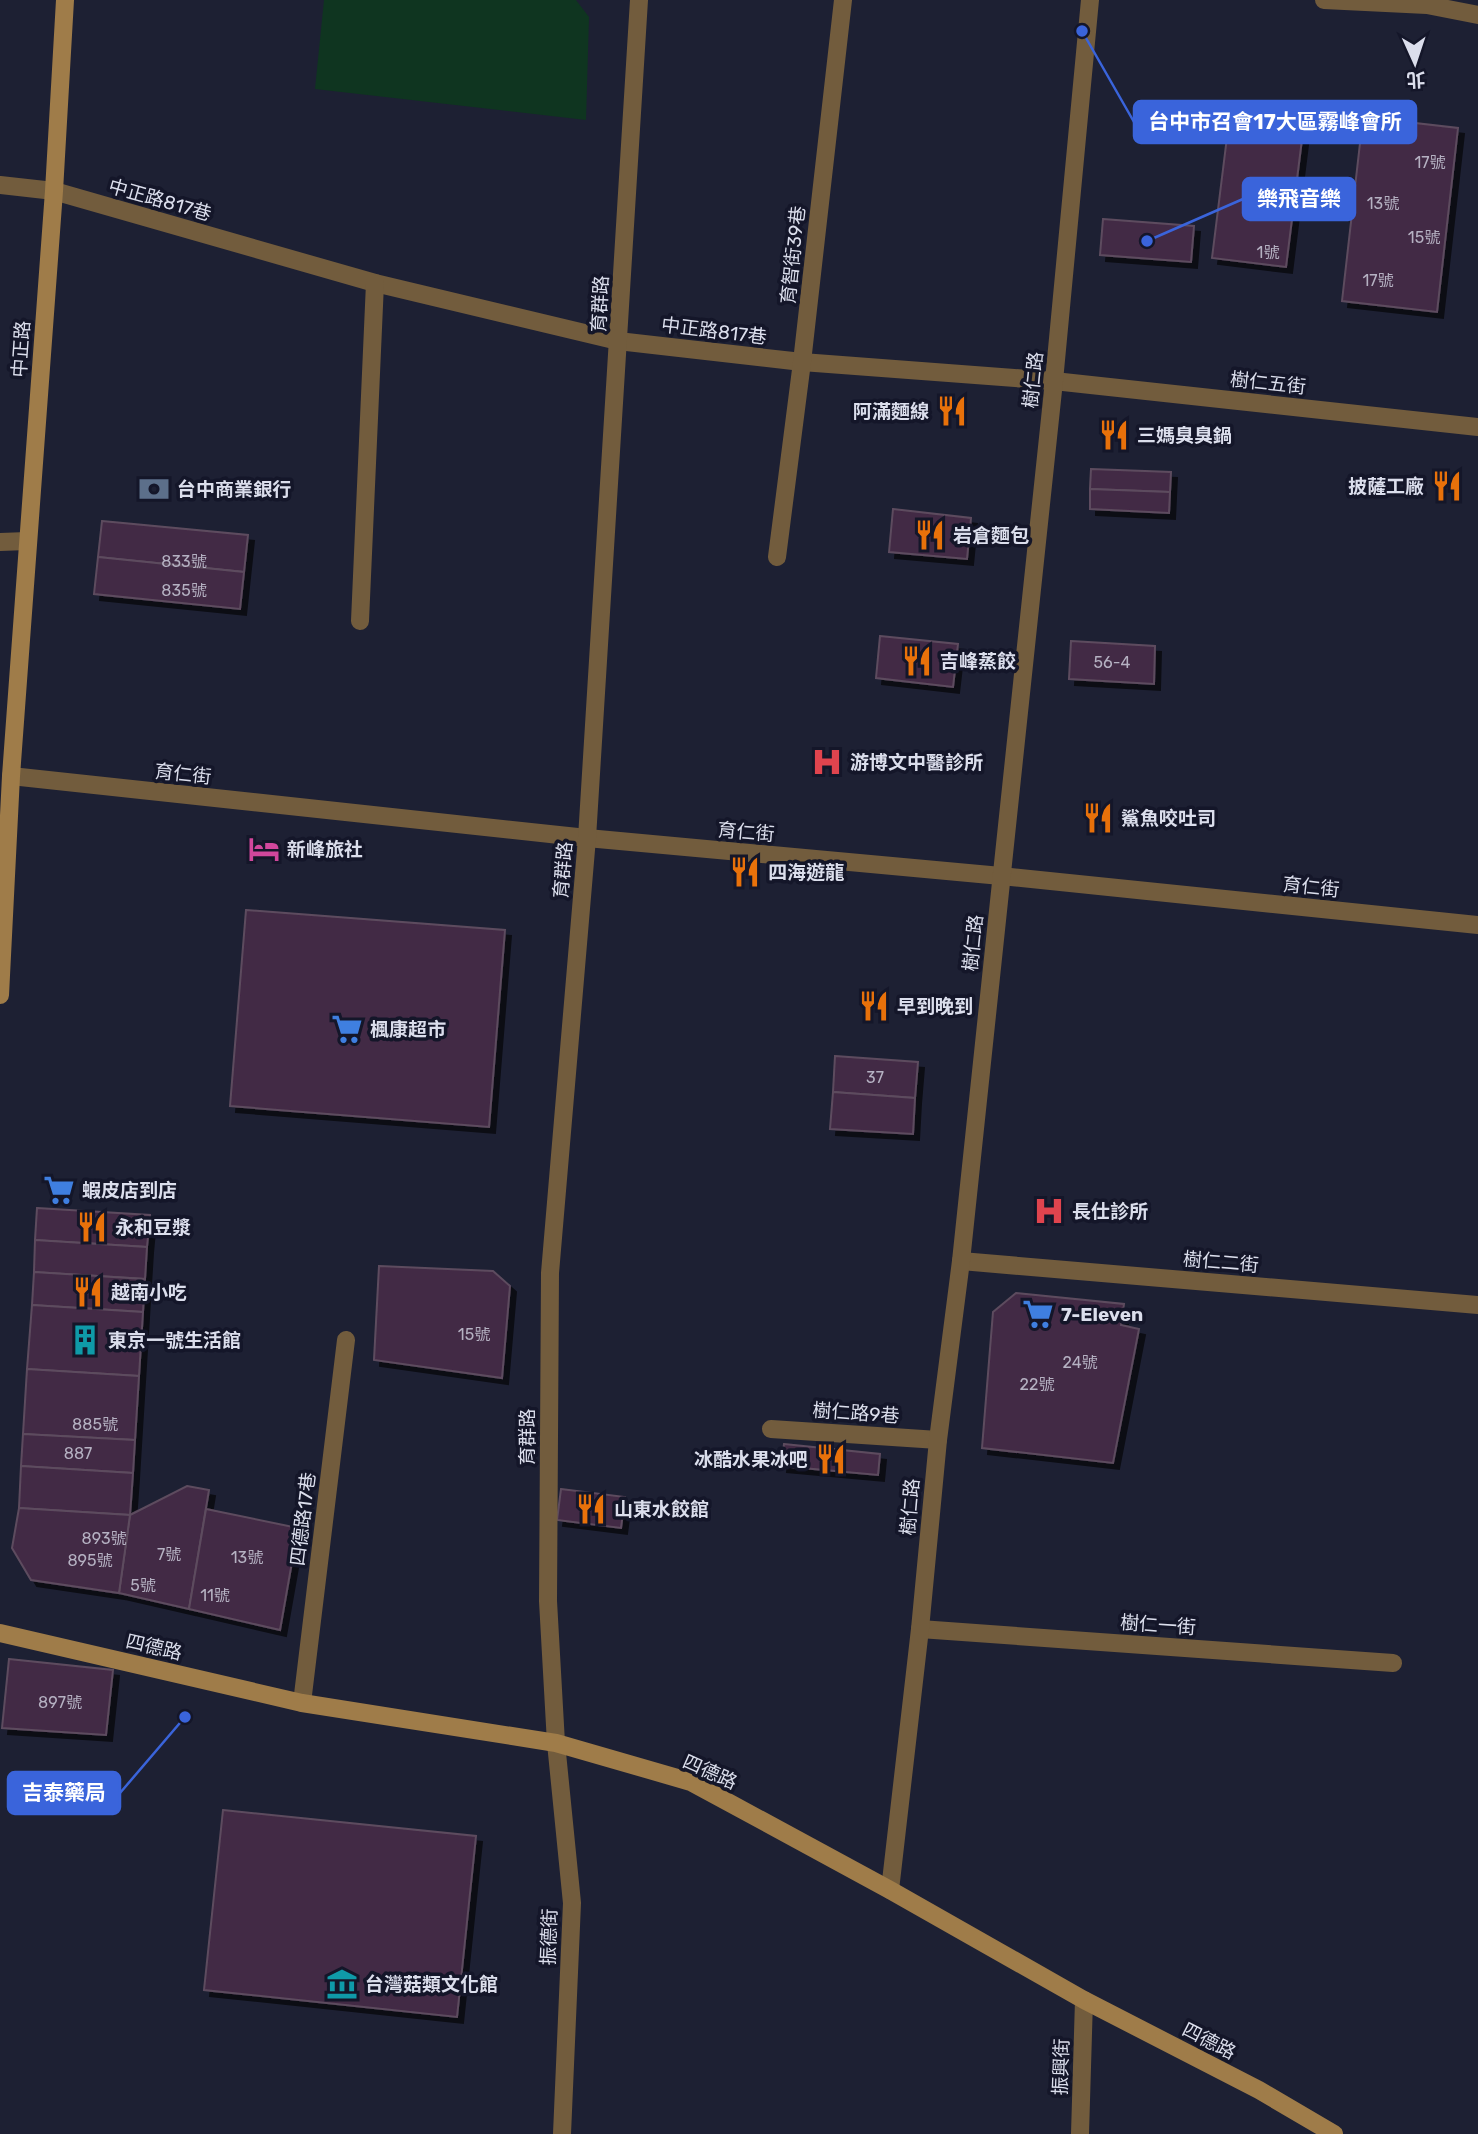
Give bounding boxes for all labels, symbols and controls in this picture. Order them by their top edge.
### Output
north arrow [1380,28,1450,98]
text: 北 [1406,67,1426,91]
callout: 台中市召會17大區霧峰會所 [1134,101,1416,143]
text: 台中市召會17大區霧峰會所 [1148,109,1402,134]
house number: 17號 [1414,153,1446,172]
street label: 中正路817巷 [106,174,214,226]
callout: 樂飛音樂 [1243,178,1355,220]
text: 樂飛音樂 [1257,186,1341,211]
house number: 13號 [1367,194,1399,213]
street label: 育智街39巷 [776,205,810,305]
house number: 15號 [1408,228,1440,247]
house number: 1號 [1257,243,1279,262]
house number: 17號 [1362,271,1394,290]
street label: 育群路 [587,275,613,333]
street label: 中正路817巷 [660,313,768,349]
street label: 中正路 [8,320,34,378]
street label: 樹仁路 [1019,350,1047,410]
street label: 樹仁五街 [1229,368,1307,398]
restaurant icon: 阿滿麵線 [935,394,969,428]
place label: 阿滿麵線 [853,400,929,423]
restaurant icon: 三媽臭臭鍋 [1097,418,1131,452]
place label: 三媽臭臭鍋 [1137,424,1232,447]
restaurant icon: 披薩工廠 [1430,469,1464,503]
bank icon: 台中商業銀行 [137,472,171,506]
place label: 披薩工廠 [1348,475,1424,498]
place label: 台中商業銀行 [177,478,291,501]
restaurant icon: 岩倉麵包 [913,518,947,552]
place label: 岩倉麵包 [953,524,1029,547]
house number: 833號 [161,552,207,571]
house number: 835號 [161,581,207,600]
restaurant icon: 吉峰蒸餃 [900,644,934,678]
place label: 吉峰蒸餃 [940,650,1016,673]
house number: 56-4 [1094,653,1130,672]
hospital icon: 游博文中醫診所 [810,745,844,779]
place label: 游博文中醫診所 [850,751,983,774]
street label: 育仁街 [153,760,213,788]
restaurant icon: 鯊魚咬吐司 [1081,801,1115,835]
place label: 鯊魚咬吐司 [1121,807,1216,830]
street label: 育仁街 [717,818,775,846]
hotel icon: 新峰旅社 [247,832,281,866]
place label: 新峰旅社 [287,838,363,861]
street label: 育群路 [549,841,577,899]
restaurant icon: 四海遊龍 [728,855,762,889]
place label: 四海遊龍 [768,861,844,884]
street label: 育仁街 [1281,873,1341,901]
street label: 樹仁路 [959,913,987,973]
restaurant icon: 早到晚到 [857,989,891,1023]
place label: 早到晚到 [897,995,973,1018]
supermarket icon: 楓康超市 [330,1012,364,1046]
place label: 楓康超市 [370,1018,446,1041]
house number: 37 [866,1068,884,1087]
supermarket icon: 蝦皮店到店 [42,1173,76,1207]
place label: 蝦皮店到店 [82,1179,177,1202]
hospital icon: 長仕診所 [1032,1194,1066,1228]
place label: 長仕診所 [1072,1200,1148,1223]
restaurant icon: 永和豆漿 [75,1210,109,1244]
place label: 永和豆漿 [115,1216,191,1239]
street label: 樹仁二街 [1182,1247,1260,1277]
restaurant icon: 越南小吃 [71,1275,105,1309]
place label: 越南小吃 [111,1281,187,1304]
supermarket icon: 7-Eleven [1021,1297,1055,1331]
place label: 7-Eleven [1061,1303,1143,1326]
building icon: 東京一號生活館 [68,1323,102,1357]
house number: 15號 [458,1325,490,1344]
place label: 東京一號生活館 [108,1329,241,1352]
house number: 24號 [1062,1353,1098,1372]
house number: 22號 [1020,1375,1054,1394]
street label: 樹仁路9巷 [812,1398,900,1428]
street label: 育群路 [516,1408,539,1466]
house number: 885號 [72,1415,118,1434]
restaurant icon: 冰酷水果冰吧 [814,1442,848,1476]
house number: 887 [64,1444,92,1463]
place label: 冰酷水果冰吧 [694,1448,808,1471]
street label: 四德路17巷 [286,1471,320,1567]
street label: 樹仁路 [896,1478,924,1536]
restaurant icon: 山東水餃館 [574,1492,608,1526]
place label: 山東水餃館 [614,1498,709,1521]
house number: 893號 [81,1529,127,1548]
house number: 7號 [157,1545,181,1564]
house number: 13號 [231,1548,263,1567]
house number: 895號 [67,1551,113,1570]
house number: 5號 [130,1576,156,1595]
house number: 11號 [200,1586,230,1605]
street label: 樹仁一街 [1119,1611,1197,1639]
street label: 四德路 [124,1629,184,1665]
house number: 897號 [38,1693,82,1712]
street label: 四德路 [679,1750,741,1794]
callout: 吉泰藥局 [8,1772,120,1814]
text: 吉泰藥局 [22,1780,106,1805]
street label: 振德街 [537,1908,561,1966]
museum icon: 台灣菇類文化館 [325,1967,359,2001]
place label: 台灣菇類文化館 [365,1973,498,1996]
street label: 四德路 [1178,2018,1240,2064]
street label: 振興街 [1049,2038,1073,2096]

